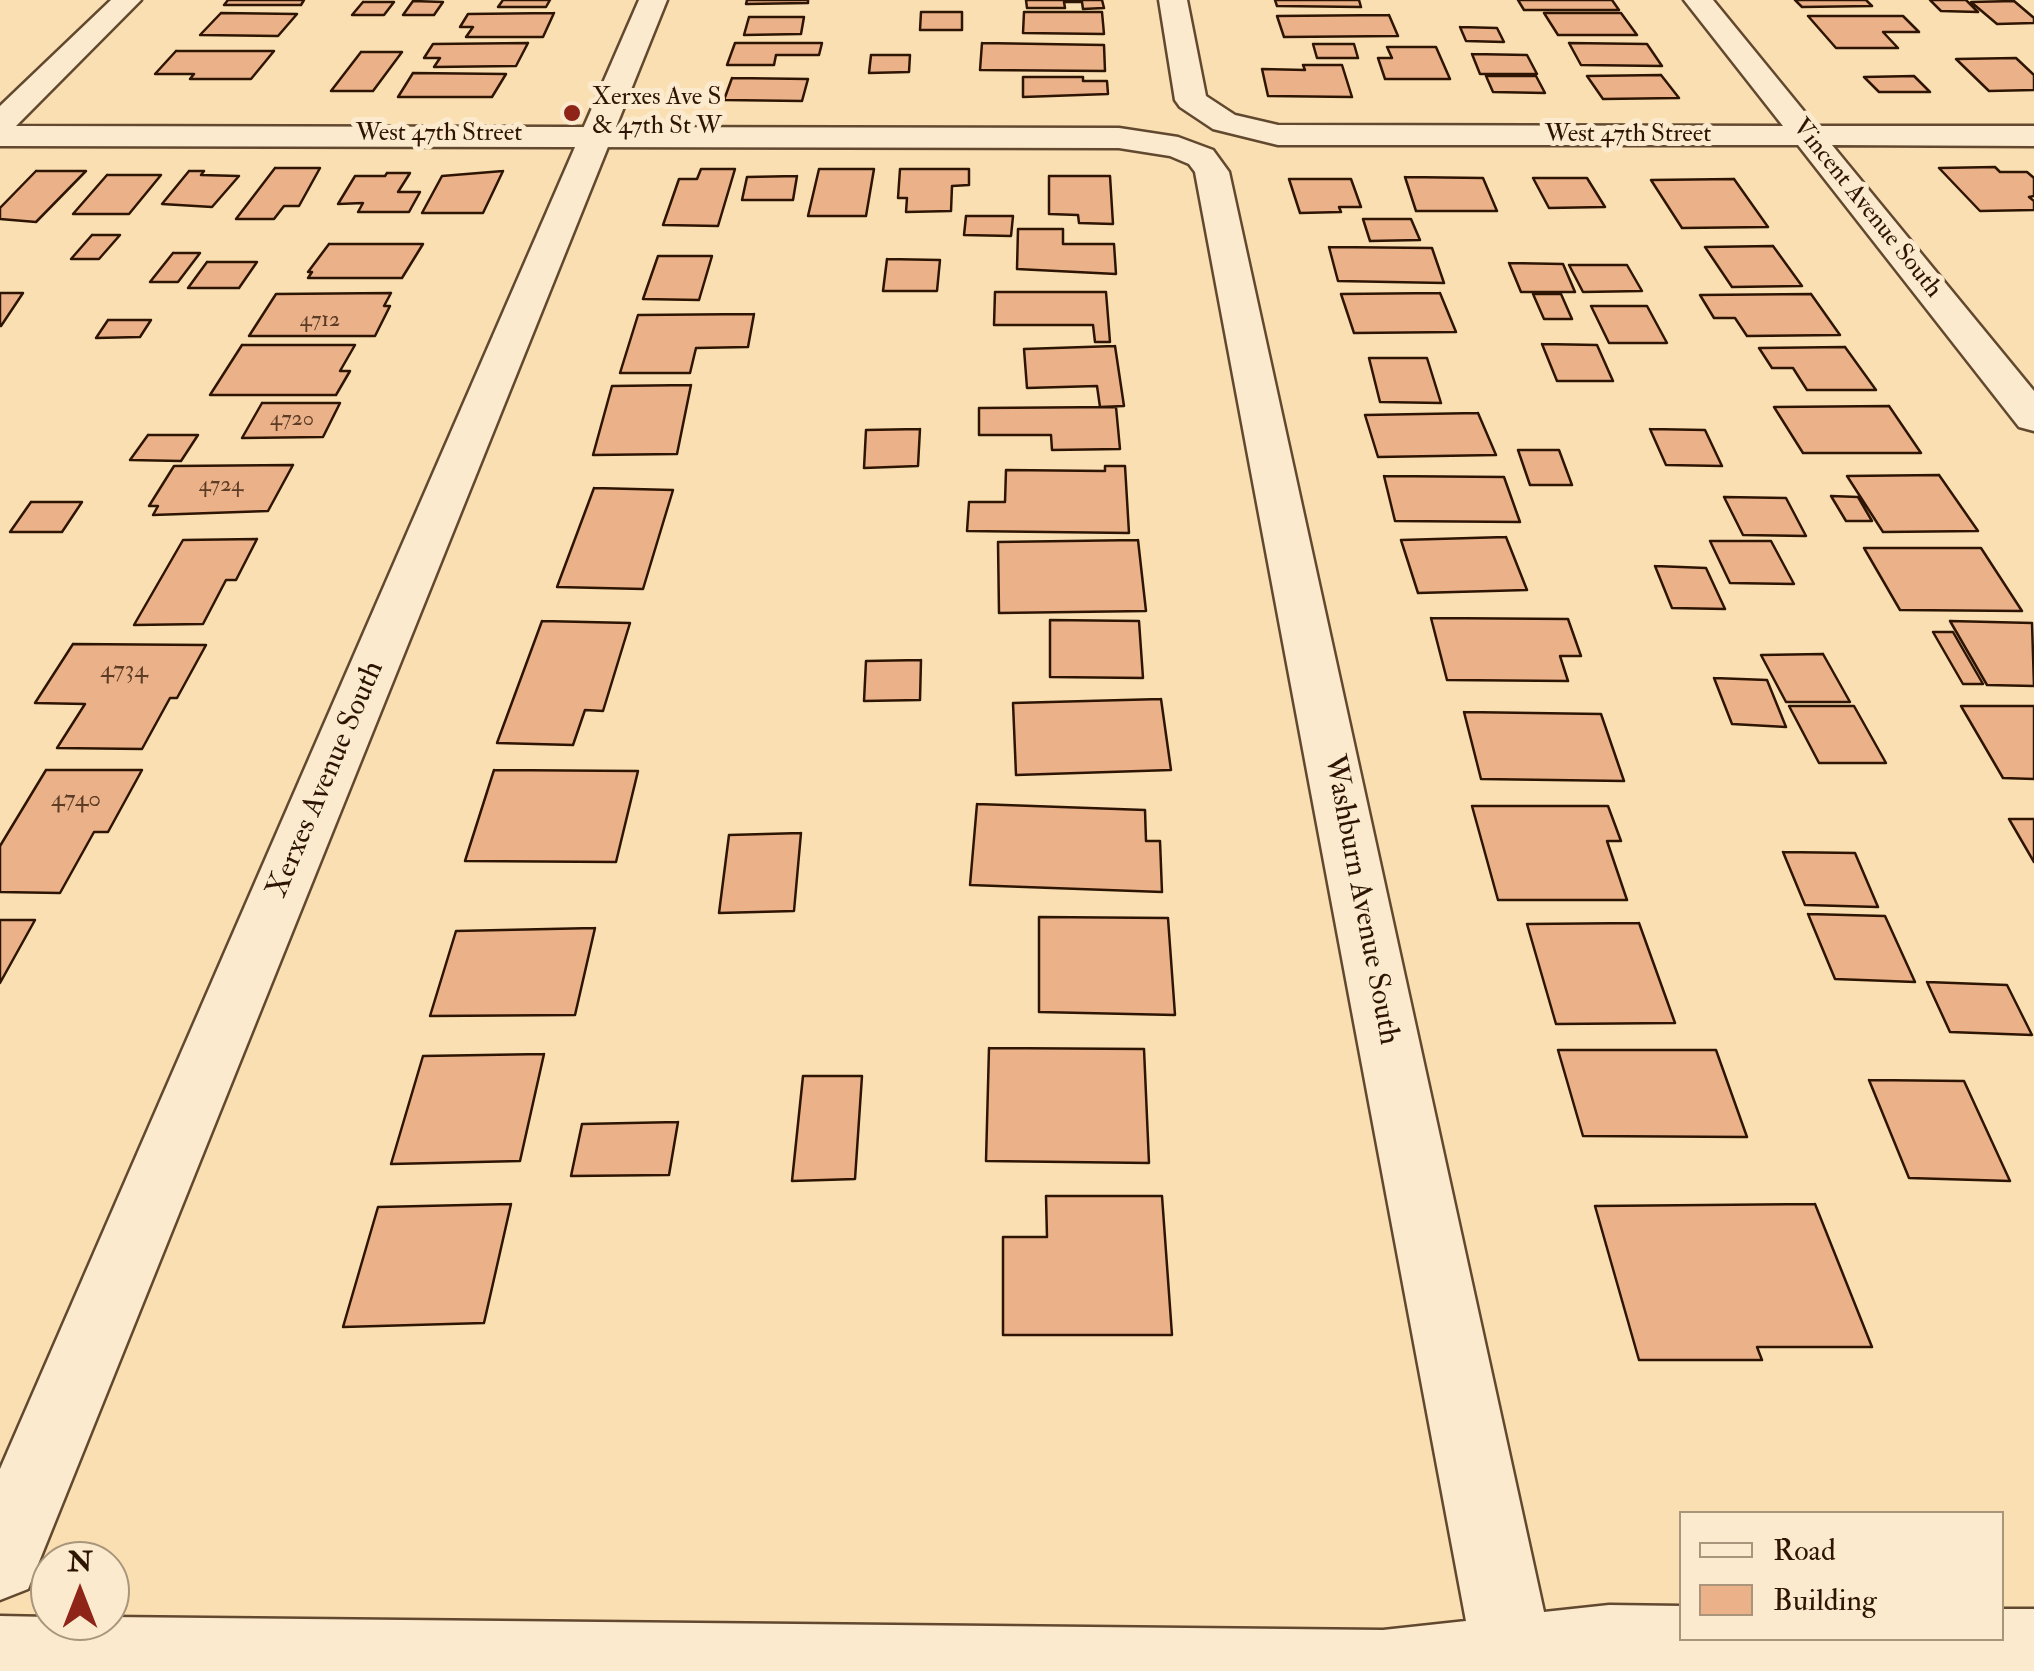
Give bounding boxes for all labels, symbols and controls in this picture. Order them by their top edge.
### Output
place label: Xerxes Ave S & 47th St W [592,84,722,143]
marker: Xerxes Ave S & 47th St W [561,102,583,124]
street label: Vincent Avenue South [1785,114,1947,304]
street label: West 47th Street [356,120,522,150]
street label: West 47th Street [1545,121,1711,151]
house number: 4712 [300,308,340,334]
house number: 4720 [270,407,314,433]
house number: 4724 [199,473,243,499]
street label: Xerxes Avenue South [261,656,393,904]
house number: 4734 [100,657,148,687]
street label: Washburn Avenue South [1314,752,1406,1048]
house number: 4740 [51,786,101,816]
legend [1679,1511,2004,1641]
text: Road [1773,1532,1836,1569]
north arrow [30,1541,130,1641]
text: N [67,1545,93,1580]
text: Building [1773,1582,1877,1619]

